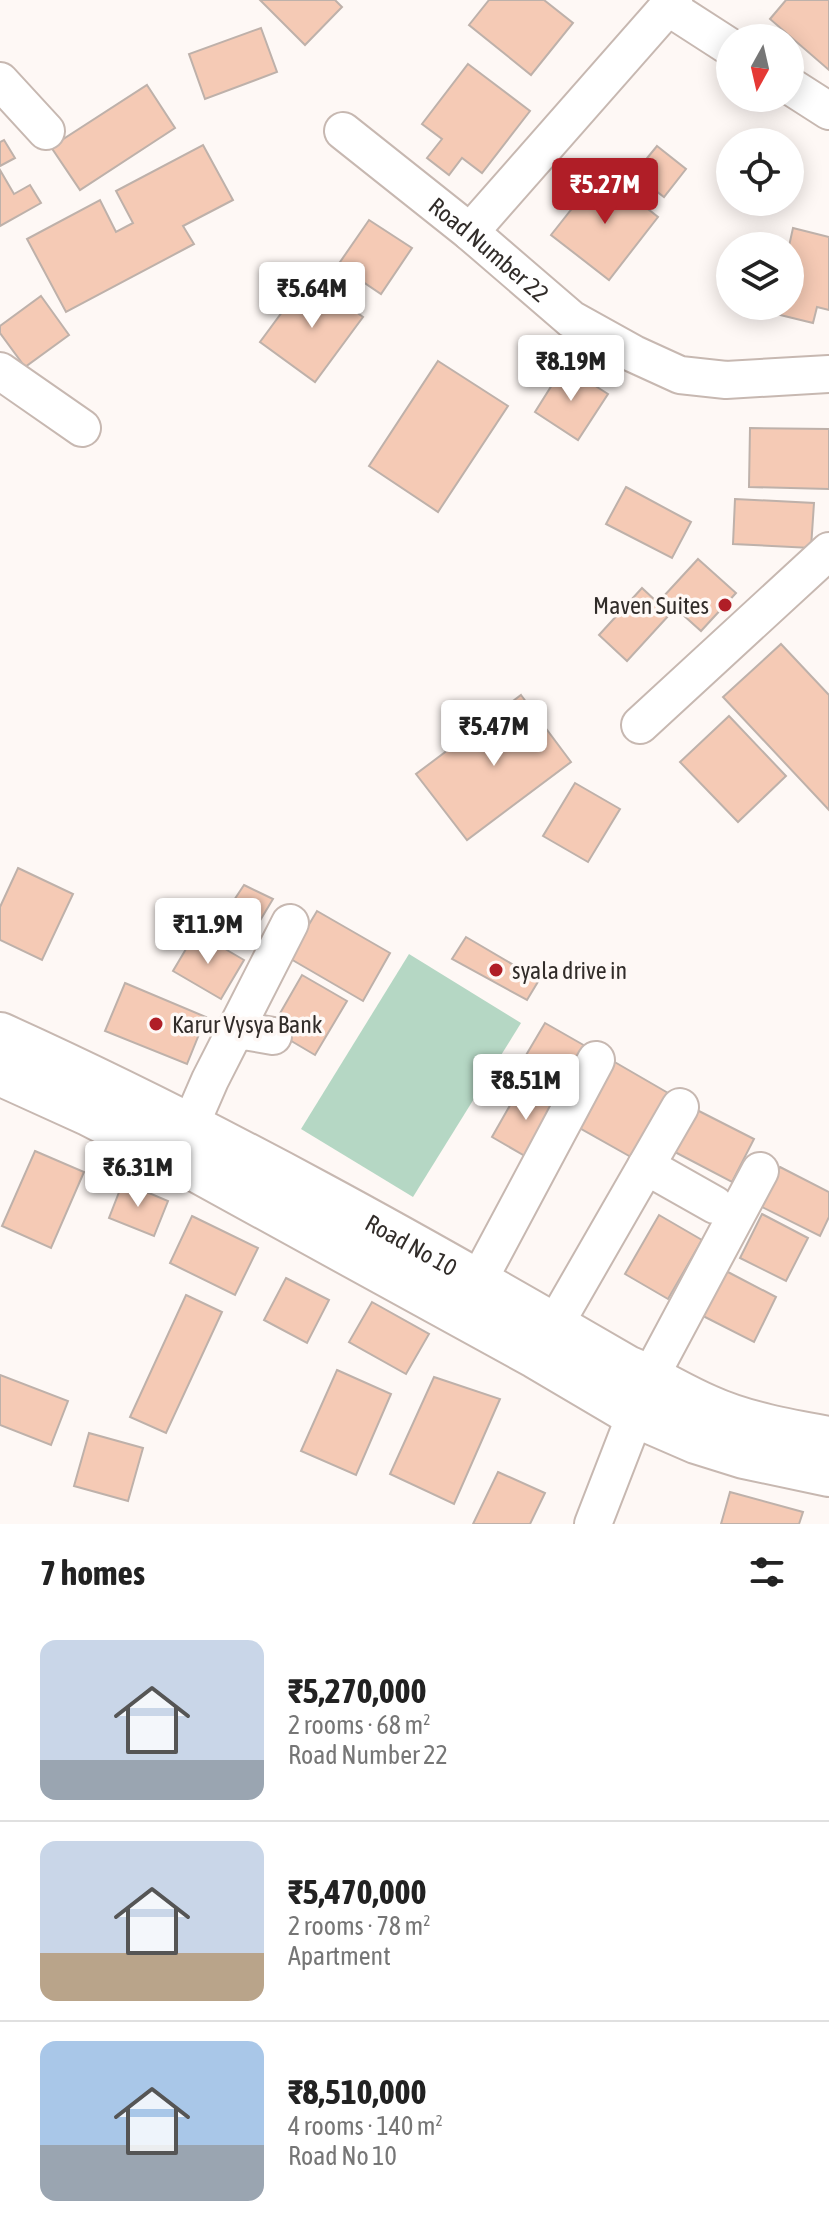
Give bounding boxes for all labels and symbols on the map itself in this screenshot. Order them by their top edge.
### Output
north arrow [716,24,804,112]
pin: ₹5.27M [540,158,670,226]
street label: Road Number 22 [424,192,554,307]
pin: ₹5.64M [247,262,377,330]
pin: ₹8.19M [506,335,636,403]
place label: Maven Suites [593,592,709,619]
marker: Maven Suites [716,596,734,614]
pin: ₹5.47M [429,700,559,768]
pin: ₹11.9M [143,898,273,966]
place label: syala drive in [512,957,627,984]
marker: syala drive in [487,961,505,979]
place label: Karur Vysya Bank [172,1011,323,1038]
marker: Karur Vysya Bank [147,1015,165,1033]
pin: ₹8.51M [461,1054,591,1122]
pin: ₹6.31M [73,1141,203,1209]
street label: Road No 10 [361,1209,462,1281]

